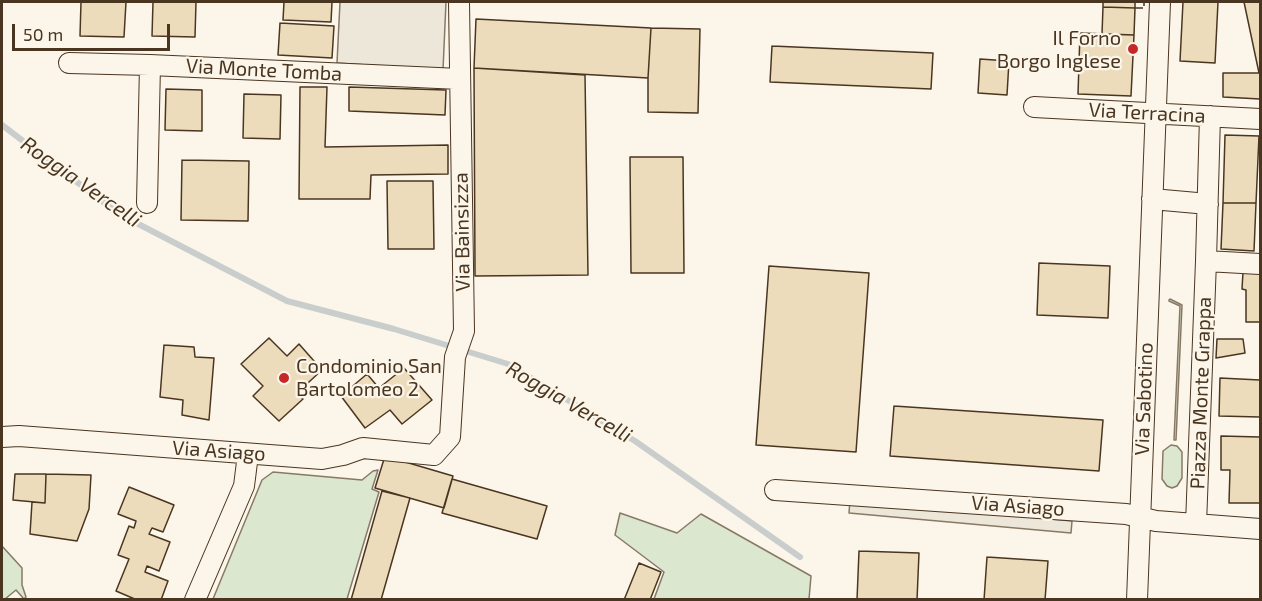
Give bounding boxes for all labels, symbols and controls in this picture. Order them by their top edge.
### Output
scale bar [15,12,172,50]
text: 50 m [23,23,63,45]
place label: Il Forno Borgo Inglese [997,26,1121,73]
marker: Il Forno Borgo Inglese [1126,42,1140,56]
street label: Via Monte Tomba [185,54,343,86]
street label: Via Terracina [1088,98,1206,128]
water label: Roggia Vercelli [16,131,146,233]
street label: Via Bainsizza [449,172,475,292]
street label: Piazza Monte Grappa [1186,296,1216,490]
street label: Via Sabotino [1130,342,1158,456]
place label: Condominio San Bartolomeo 2 [296,354,442,401]
water label: Roggia Vercelli [502,356,636,448]
marker: Condominio San Bartolomeo 2 [277,371,291,385]
street label: Via Asiago [171,436,267,466]
street label: Via Asiago [970,491,1066,521]

